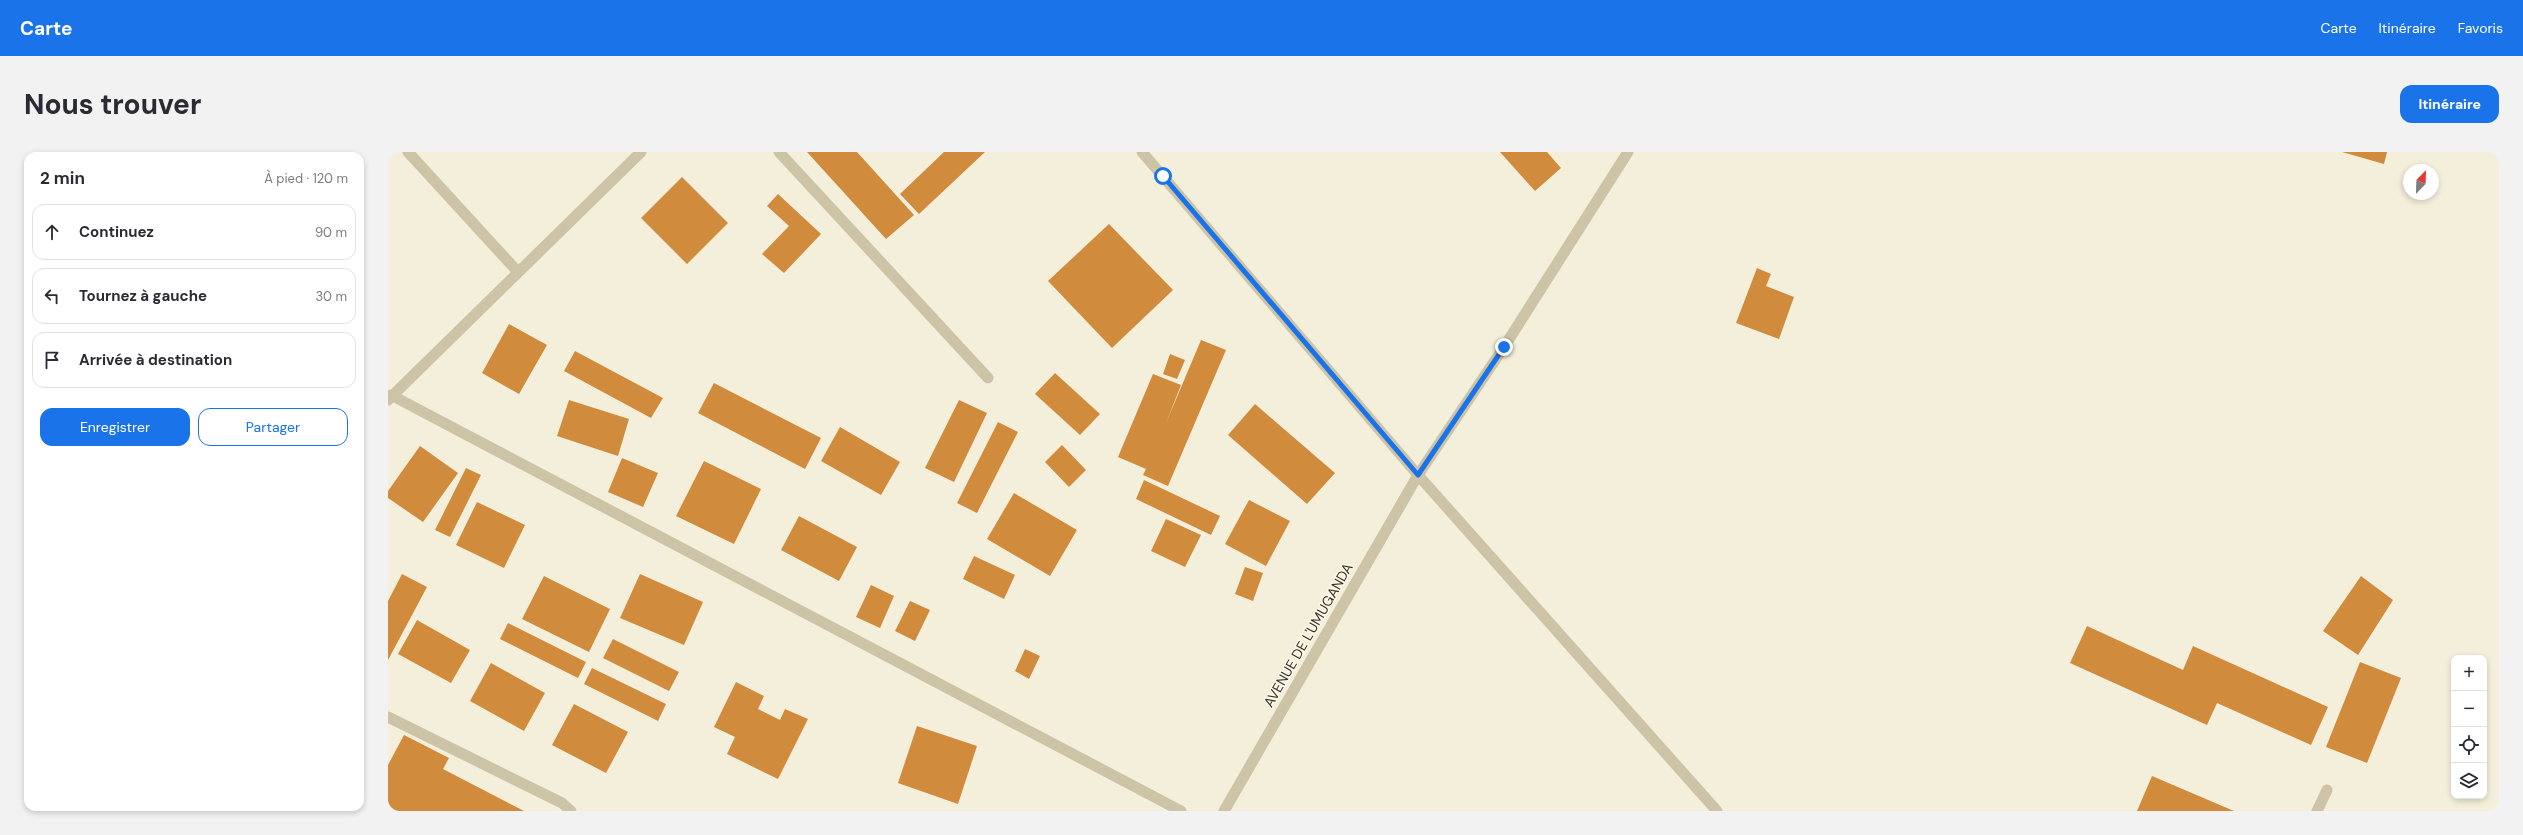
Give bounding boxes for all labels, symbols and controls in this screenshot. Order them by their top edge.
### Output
text: Carte [20,16,72,41]
text: Carte [2321,19,2357,37]
text: Itinéraire [2379,19,2436,37]
text: Favoris [2458,19,2503,37]
button: Itinéraire [2400,85,2499,123]
text: Nous trouver [24,86,201,123]
north arrow [2403,164,2439,200]
text: 2 min [40,167,85,189]
route start [1154,167,1172,185]
text: À pied · 120 m [264,170,348,187]
icon: ahead [41,221,63,243]
text: Continuez [79,222,154,242]
text: 90 m [315,224,347,241]
icon: left [41,285,63,307]
text: Tournez à gauche [79,286,207,306]
text: 30 m [315,288,347,305]
route end [1495,338,1513,356]
icon: arrive [41,349,63,371]
text: Arrivée à destination [79,350,232,370]
button: Enregistrer [40,408,190,446]
button: Partager [198,408,348,446]
street label: AVENUE DE L'UMUGANDA [1259,560,1357,710]
map controls [2451,655,2487,799]
button: + [2451,655,2487,691]
button: − [2451,691,2487,727]
button: locate [2451,727,2487,763]
button: layers [2451,763,2487,799]

